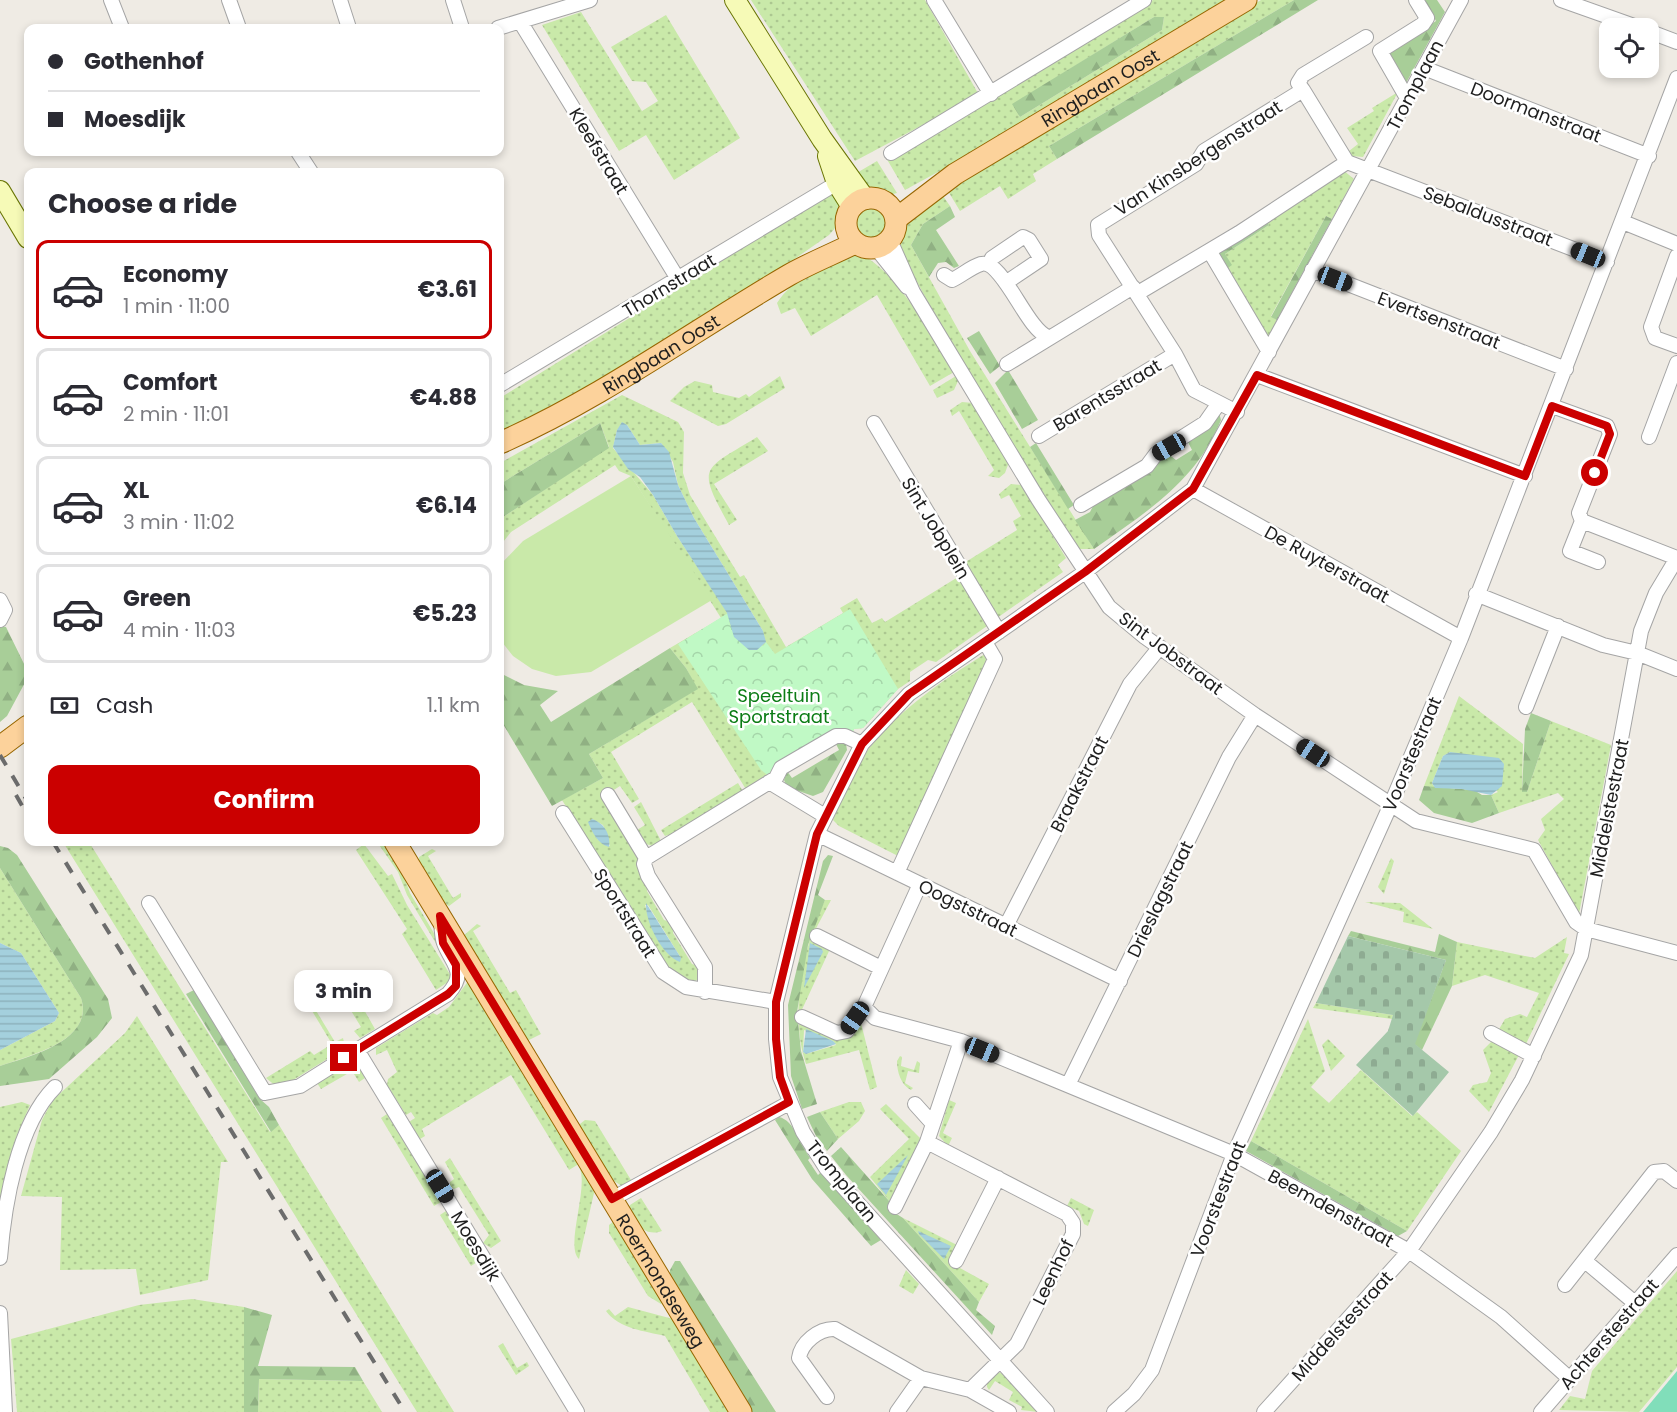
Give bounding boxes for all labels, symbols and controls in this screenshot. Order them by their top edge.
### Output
map controls [1599,18,1659,78]
button: locate [1599,18,1659,78]
street label: Tromplaan [1381,35,1449,135]
street label: Ringbaan Oost [1036,42,1164,132]
text: Gothenhof [84,46,204,77]
street label: Doormanstraat [1467,76,1605,148]
street label: Van Kinsbergenstraat [1109,94,1287,222]
street label: Kleefstraat [563,103,635,199]
text: Moesdijk [84,104,186,135]
street label: Sebaldusstraat [1420,180,1556,252]
text: Choose a ride [48,185,237,222]
car [1568,240,1608,270]
street label: Thornstraat [618,247,720,323]
text: Economy [123,259,228,290]
icon: car [51,263,105,317]
car [1315,264,1355,294]
text: €3.61 [418,274,477,305]
street label: Evertsenstraat [1374,285,1504,355]
text: 1 min · 11:00 [123,292,230,320]
street label: Ringbaan Oost [598,308,724,400]
street label: Barentsstraat [1048,353,1166,437]
text: Comfort [123,367,217,398]
icon: car [51,371,105,425]
text: €4.88 [410,382,477,413]
text: 2 min · 11:01 [123,400,229,428]
car [1149,430,1189,464]
route start [1581,459,1608,486]
street label: Sint Jobplein [896,472,976,584]
text: XL [123,475,149,506]
icon: car [51,479,105,533]
text: €6.14 [416,490,477,521]
text: 3 min · 11:02 [123,508,234,536]
street label: De Ruyterstraat [1260,519,1394,609]
text: Green [123,583,191,614]
icon: car [51,587,105,641]
text: €5.23 [413,598,477,629]
street label: Sint Jobstraat [1114,606,1228,700]
text: 4 min · 11:03 [123,616,236,644]
park label: Speeltuin Sportstraat [728,683,830,729]
icon: cash [48,689,81,722]
text: Cash [96,690,153,721]
text: 1.1 km [427,691,480,719]
street label: Voorstestraat [1377,693,1447,815]
street label: Braakstraat [1044,732,1114,836]
car [1293,736,1333,770]
street label: Middelstestraat [1583,737,1635,879]
button: Confirm [48,765,480,834]
street label: Drieslagstraat [1121,837,1199,961]
street label: Sportstraat [588,864,662,962]
street label: Oogststraat [914,873,1022,943]
callout: 3 min [294,971,394,1013]
text: 3 min [315,977,372,1005]
car [837,998,873,1038]
car [962,1035,1002,1065]
route end [330,1044,357,1071]
street label: Tromplaan [801,1135,883,1227]
street label: Voorstestraat [1184,1137,1252,1261]
street label: Beemdenstraat [1264,1163,1398,1253]
car [423,1166,457,1206]
street label: Moesdijk [445,1206,507,1286]
street label: Roermondseweg [611,1209,712,1352]
street label: Leenhof [1026,1235,1080,1309]
street label: Middelstestraat [1286,1265,1398,1387]
street label: Achterstestraat [1554,1273,1664,1395]

